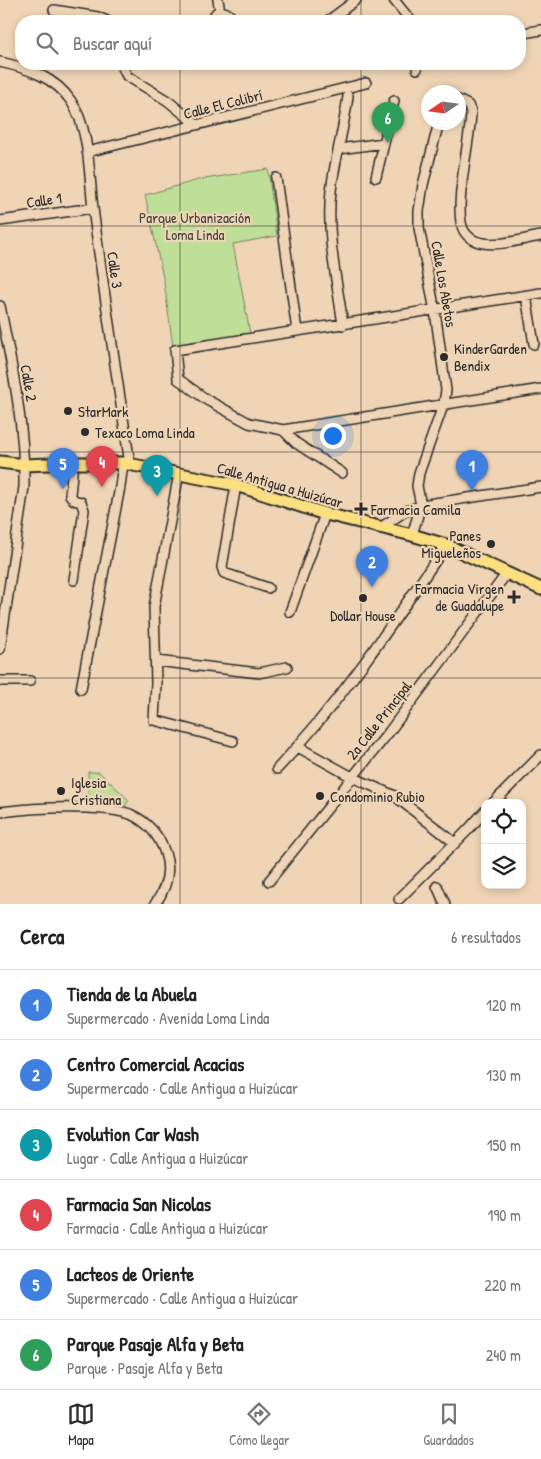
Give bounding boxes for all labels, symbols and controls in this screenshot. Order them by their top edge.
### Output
search box [15,15,526,70]
icon: search [33,29,61,57]
text: Buscar aquí [73,30,152,56]
street label: Calle El Colibrí [181,84,265,124]
north arrow [421,85,466,130]
pin: 6 [372,102,404,143]
street label: Calle 1 [25,187,63,213]
park label: Parque Urbanización Loma Linda [139,207,251,245]
street label: Calle Los Abetos [426,239,462,329]
street label: Calle 3 [102,250,128,290]
place label: KinderGarden Bendix [454,338,527,376]
marker: KinderGarden Bendix [438,351,450,363]
street label: Calle 2 [15,363,43,403]
place label: StarMark [78,401,129,422]
marker: StarMark [62,405,74,417]
place label: Texaco Loma Linda [95,422,195,443]
your location [320,423,346,449]
marker: Texaco Loma Linda [79,426,91,438]
pin: 4 [86,446,118,487]
pin: 5 [47,448,79,489]
pin: 1 [456,450,488,491]
pin: 3 [141,455,173,496]
street label: Calle Antigua a Huizúcar [215,457,346,513]
place label: Farmacia Camila [370,499,461,520]
marker: Farmacia Camila [355,503,367,515]
place label: Panes Migueleños [422,525,481,563]
marker: Panes Migueleños [485,538,497,550]
pin: 2 [356,546,388,587]
place label: Farmacia Virgen de Guadalupe [414,578,504,616]
marker: Farmacia Virgen de Guadalupe [508,591,520,603]
marker: Dollar House [357,592,369,604]
place label: Dollar House [330,605,396,626]
street label: 2a Calle Principal [342,676,417,764]
place label: Iglesia Cristiana [71,772,121,810]
marker: Iglesia Cristiana [55,785,67,797]
place label: Condominio Rubio [330,786,425,807]
marker: Condominio Rubio [314,790,326,802]
map controls [481,799,526,889]
button: locate [481,799,526,844]
button: layers [481,844,526,889]
text: Cerca [20,922,64,951]
text: 6 resultados [451,926,521,948]
text: Tienda de la Abuela [67,981,197,1007]
text: 1 [33,994,39,1016]
text: 120 m [486,994,521,1016]
text: Supermercado · Avenida Loma Linda [67,1007,269,1029]
text: Centro Comercial Acacias [67,1051,244,1077]
text: 2 [32,1064,40,1086]
text: 130 m [486,1064,521,1086]
text: Supermercado · Calle Antigua a Huizúcar [67,1077,298,1099]
text: Evolution Car Wash [67,1121,199,1147]
text: 3 [32,1134,40,1156]
text: 150 m [487,1134,521,1156]
text: Lugar · Calle Antigua a Huizúcar [67,1147,248,1169]
text: Farmacia San Nicolas [67,1191,211,1217]
text: 4 [33,1204,39,1226]
text: 190 m [488,1204,521,1226]
text: Farmacia · Calle Antigua a Huizúcar [67,1217,268,1239]
text: Lacteos de Oriente [67,1261,194,1287]
text: 5 [33,1274,39,1296]
text: 220 m [484,1274,521,1296]
text: Supermercado · Calle Antigua a Huizúcar [67,1287,298,1309]
text: Parque Pasaje Alfa y Beta [67,1331,244,1357]
text: 6 [33,1344,39,1366]
text: 240 m [486,1344,521,1366]
text: Parque · Pasaje Alfa y Beta [67,1357,223,1379]
tab: Mapa [67,1400,95,1449]
tab: Cómo llegar [229,1400,289,1449]
tab: Guardados [423,1400,474,1449]

